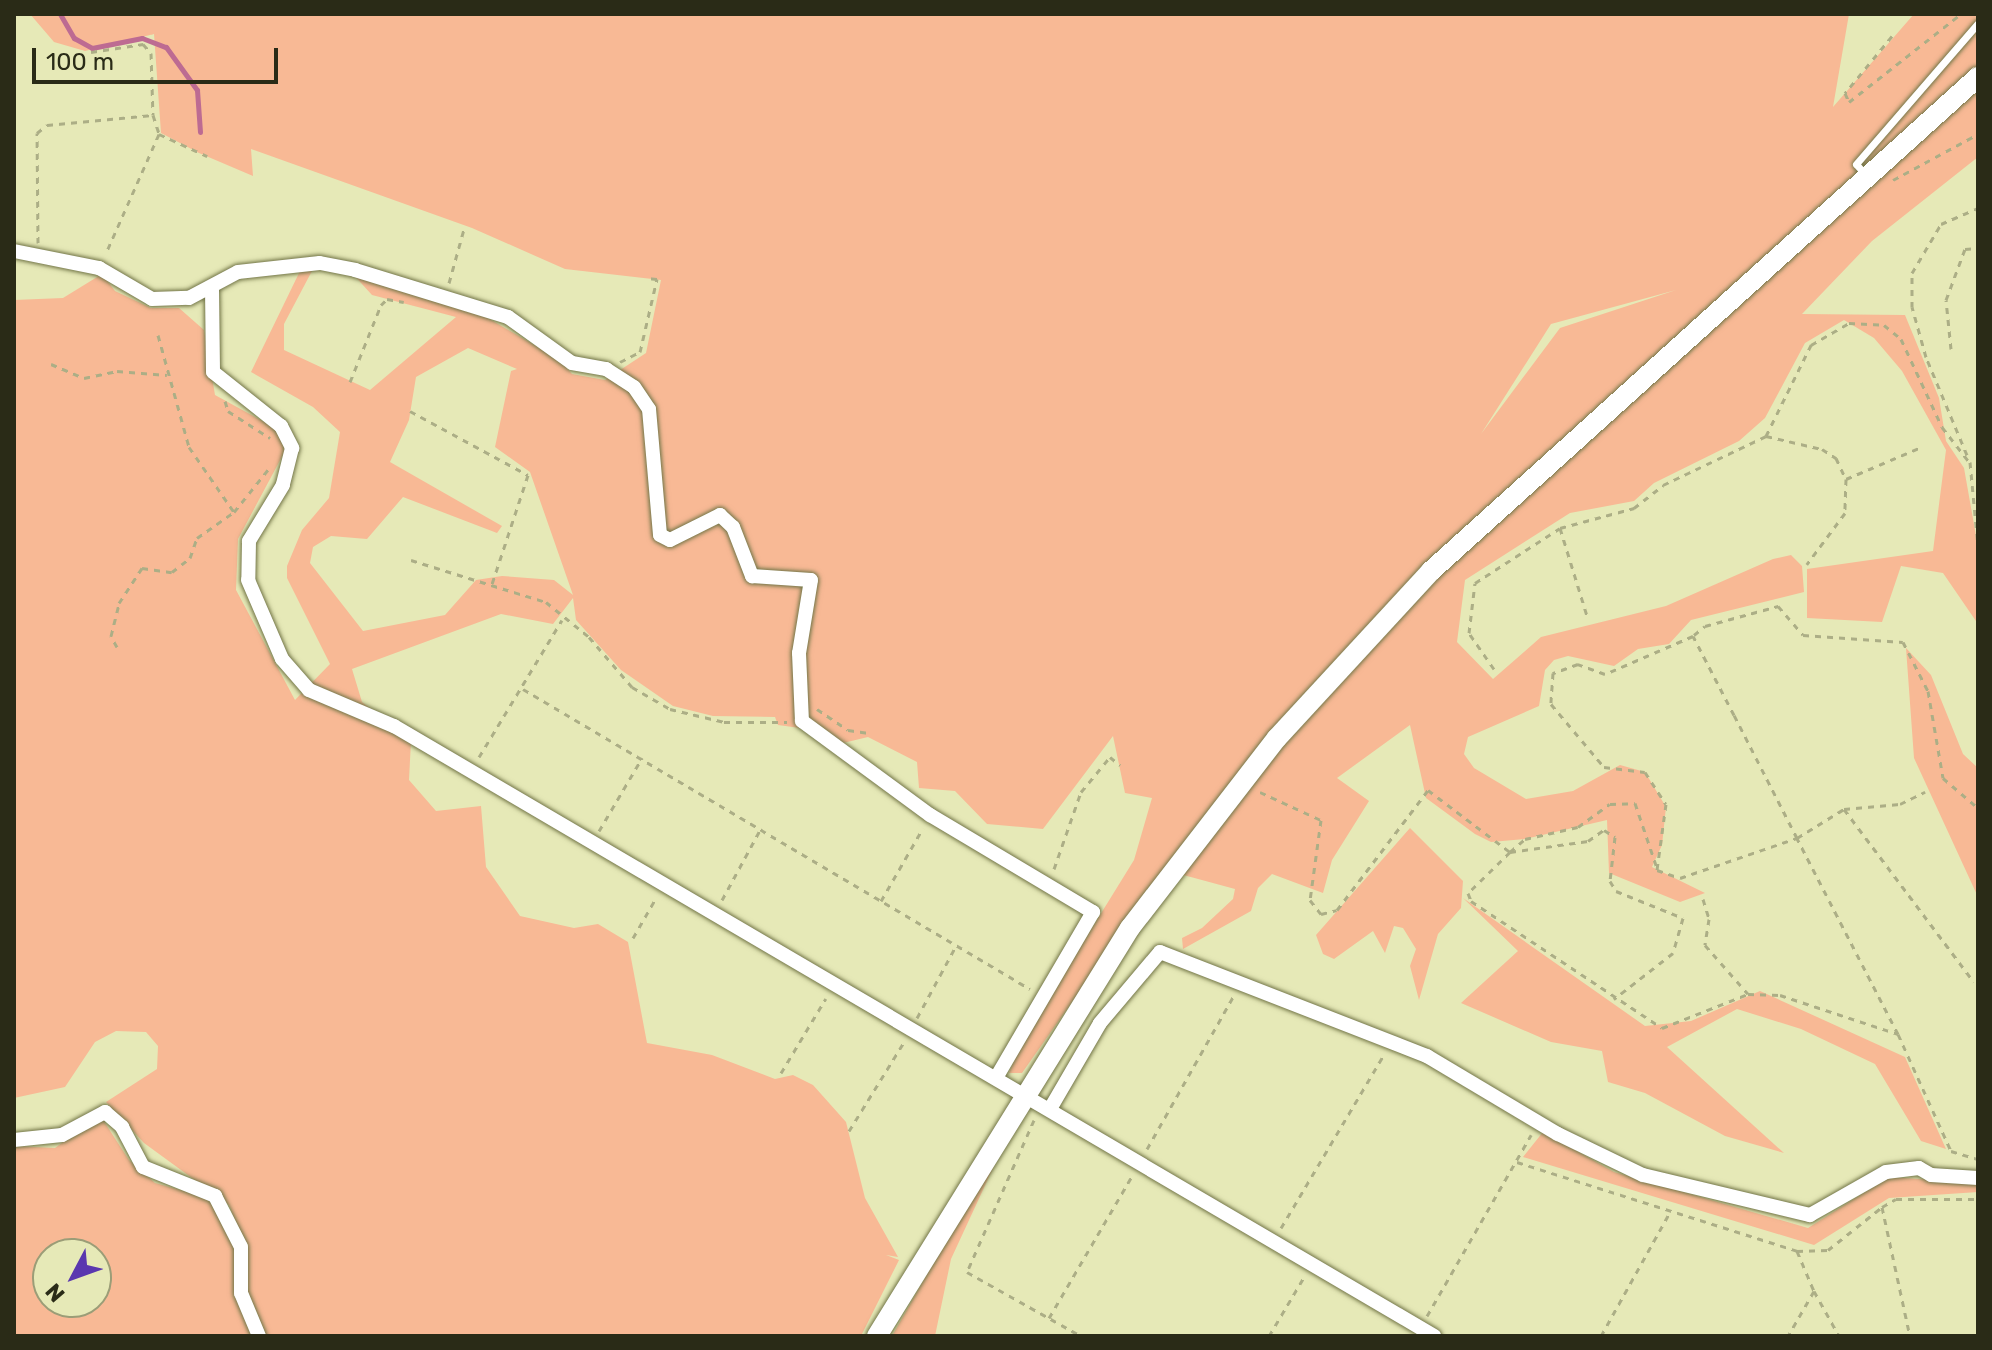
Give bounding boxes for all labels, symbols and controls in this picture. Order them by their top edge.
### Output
scale bar [36,32,282,82]
text: 100 m [46,48,114,76]
north arrow [32,1238,112,1318]
text: N [40,1278,70,1308]

